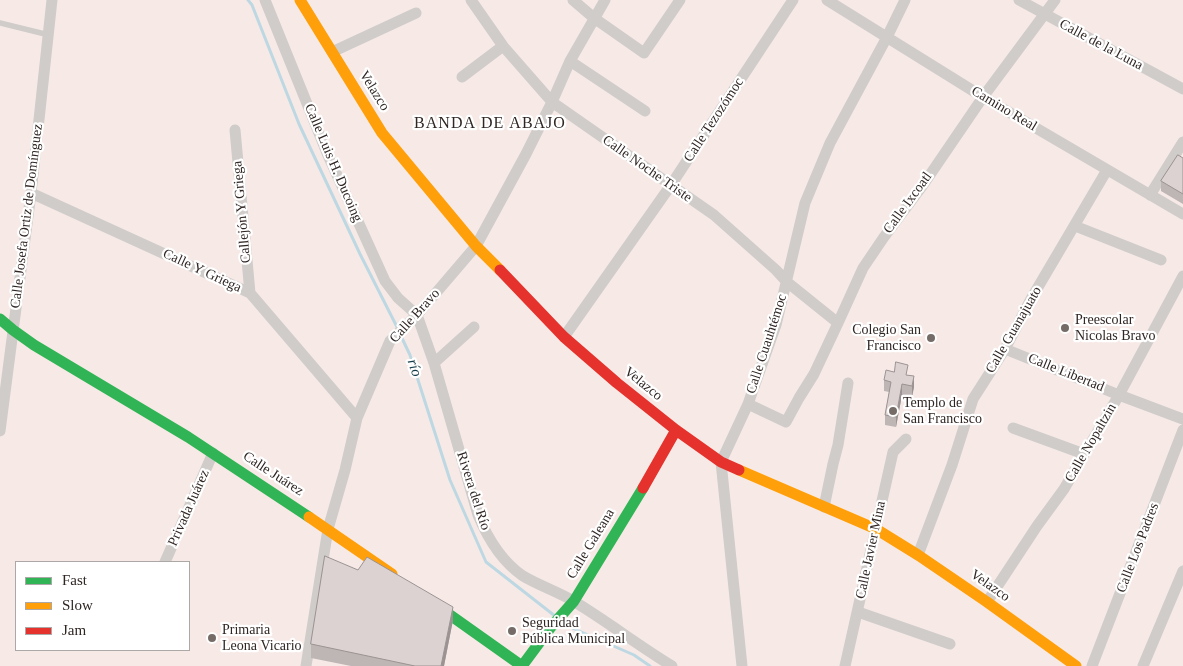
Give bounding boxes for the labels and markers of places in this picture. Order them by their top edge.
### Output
place label: Preescolar Nicolas Bravo [1075,312,1155,344]
place label: Colegio San Francisco [852,322,921,354]
marker: Preescolar Nicolas Bravo [1059,322,1071,334]
marker: Colegio San Francisco [925,332,937,344]
place label: Templo de San Francisco [903,395,982,428]
marker: Templo de San Francisco [887,405,899,417]
place label: Seguridad Pública Municipal [522,615,625,648]
place label: Primaria Leona Vicario [222,622,302,654]
marker: Seguridad Pública Municipal [506,625,518,637]
marker: Primaria Leona Vicario [206,632,218,644]

